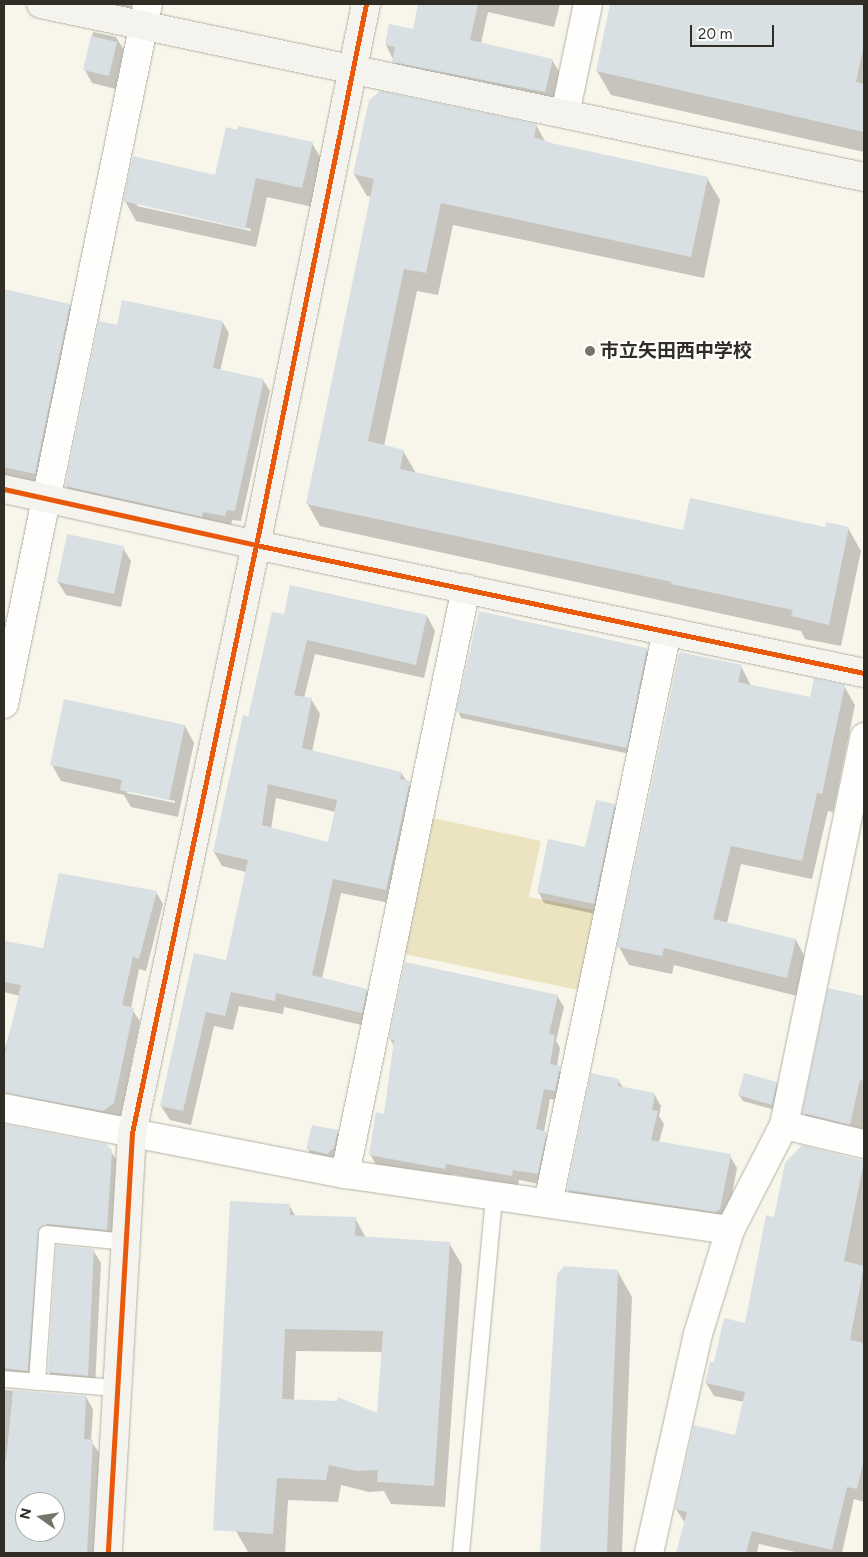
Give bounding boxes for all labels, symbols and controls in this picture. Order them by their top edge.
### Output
scale bar [693,15,777,47]
text: 20 m [698,25,732,43]
place label: 市立矢田西中学校 [600,340,752,362]
marker: 市立矢田西中学校 [584,345,596,357]
north arrow [15,1492,65,1542]
text: N [16,1507,35,1521]

